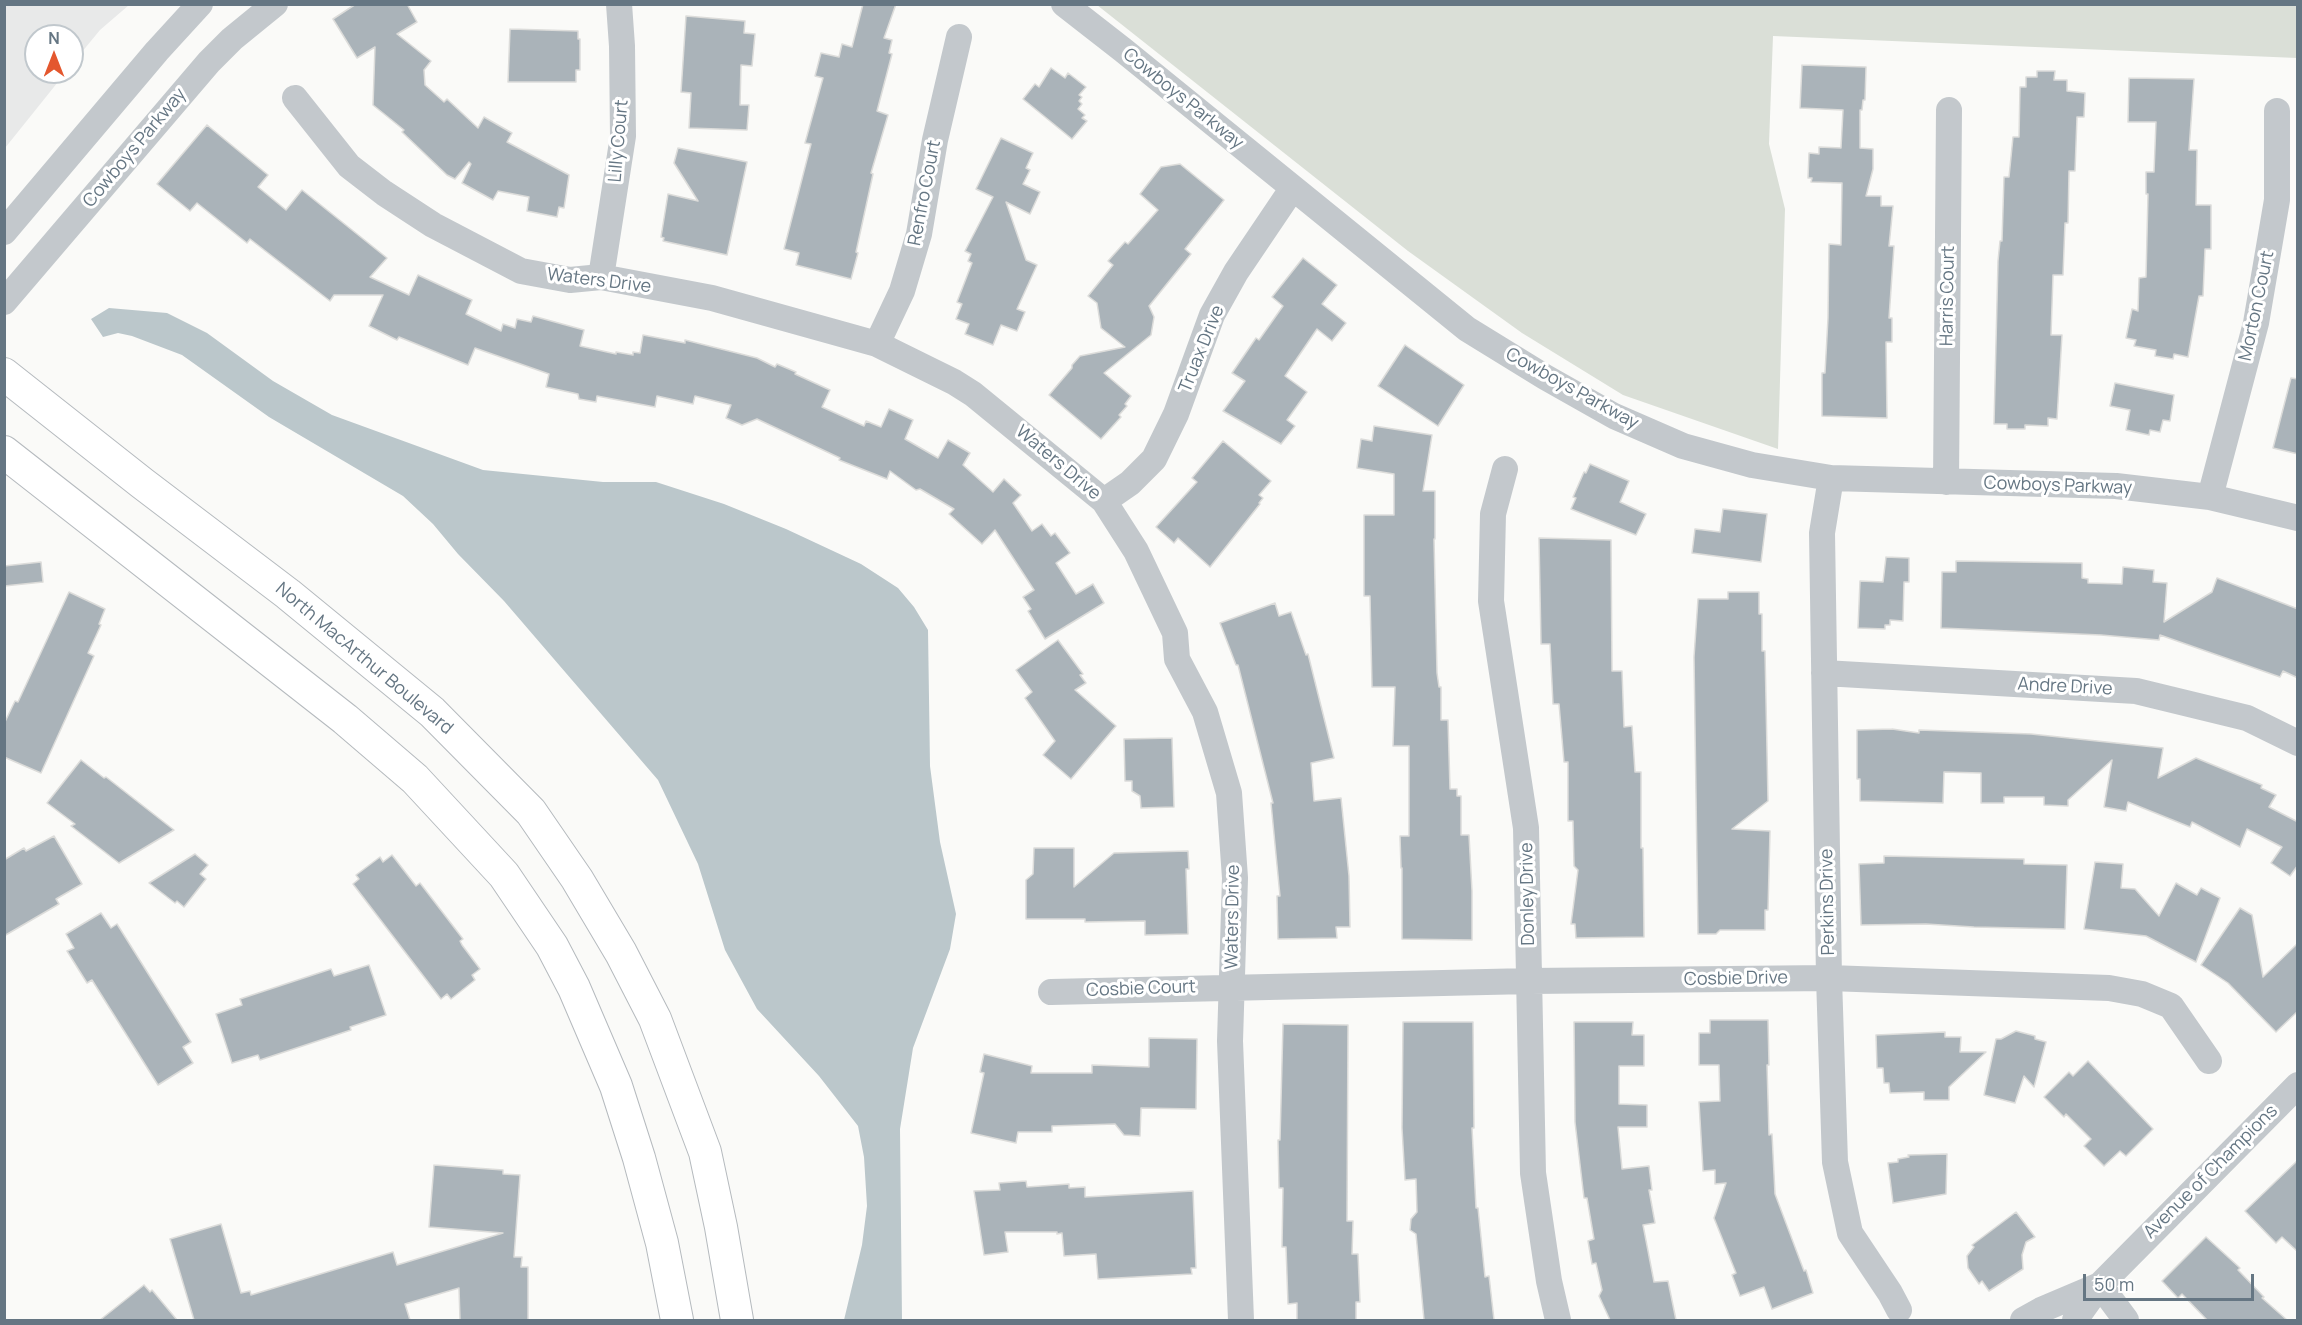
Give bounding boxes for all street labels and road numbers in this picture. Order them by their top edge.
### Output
street label: Cowboys Parkway [1118,44,1248,154]
street label: Cowboys Parkway [79,84,191,212]
street label: Lilly Court [605,99,633,183]
street label: Renfro Court [904,138,946,248]
street label: Harris Court [1936,246,1960,346]
street label: Morton Court [2235,249,2279,363]
street label: Waters Drive [546,264,652,298]
street label: Truax Drive [1175,302,1229,396]
street label: Cowboys Parkway [1502,344,1642,434]
street label: Waters Drive [1011,421,1105,505]
street label: Cowboys Parkway [1983,473,2133,499]
street label: North MacArthur Boulevard [271,578,457,740]
street label: Andre Drive [2017,674,2113,700]
street label: Donley Drive [1516,842,1540,946]
street label: Perkins Drive [1816,848,1840,956]
street label: Waters Drive [1221,864,1245,970]
street label: Cosbie Drive [1684,967,1788,991]
street label: Cosbie Court [1086,976,1196,1002]
street label: Avenue of Champions [2140,1101,2282,1243]

